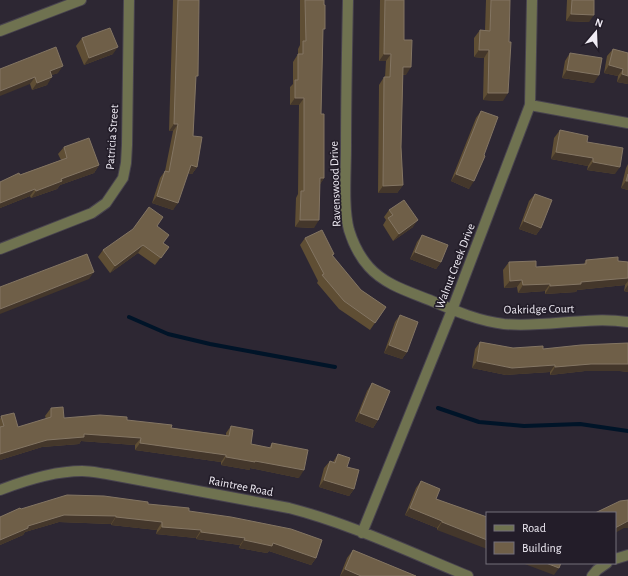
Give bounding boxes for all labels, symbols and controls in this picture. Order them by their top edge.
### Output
north arrow [576,12,616,52]
text: N [594,17,605,29]
street label: Patricia Street [104,104,120,170]
street label: Ravenswood Drive [328,141,342,227]
street label: Walnut Creek Drive [433,222,477,310]
street label: Oakridge Court [504,302,575,316]
street label: Raintree Road [208,474,274,498]
legend [486,512,616,564]
text: Road [522,522,546,534]
text: Building [522,542,562,554]

